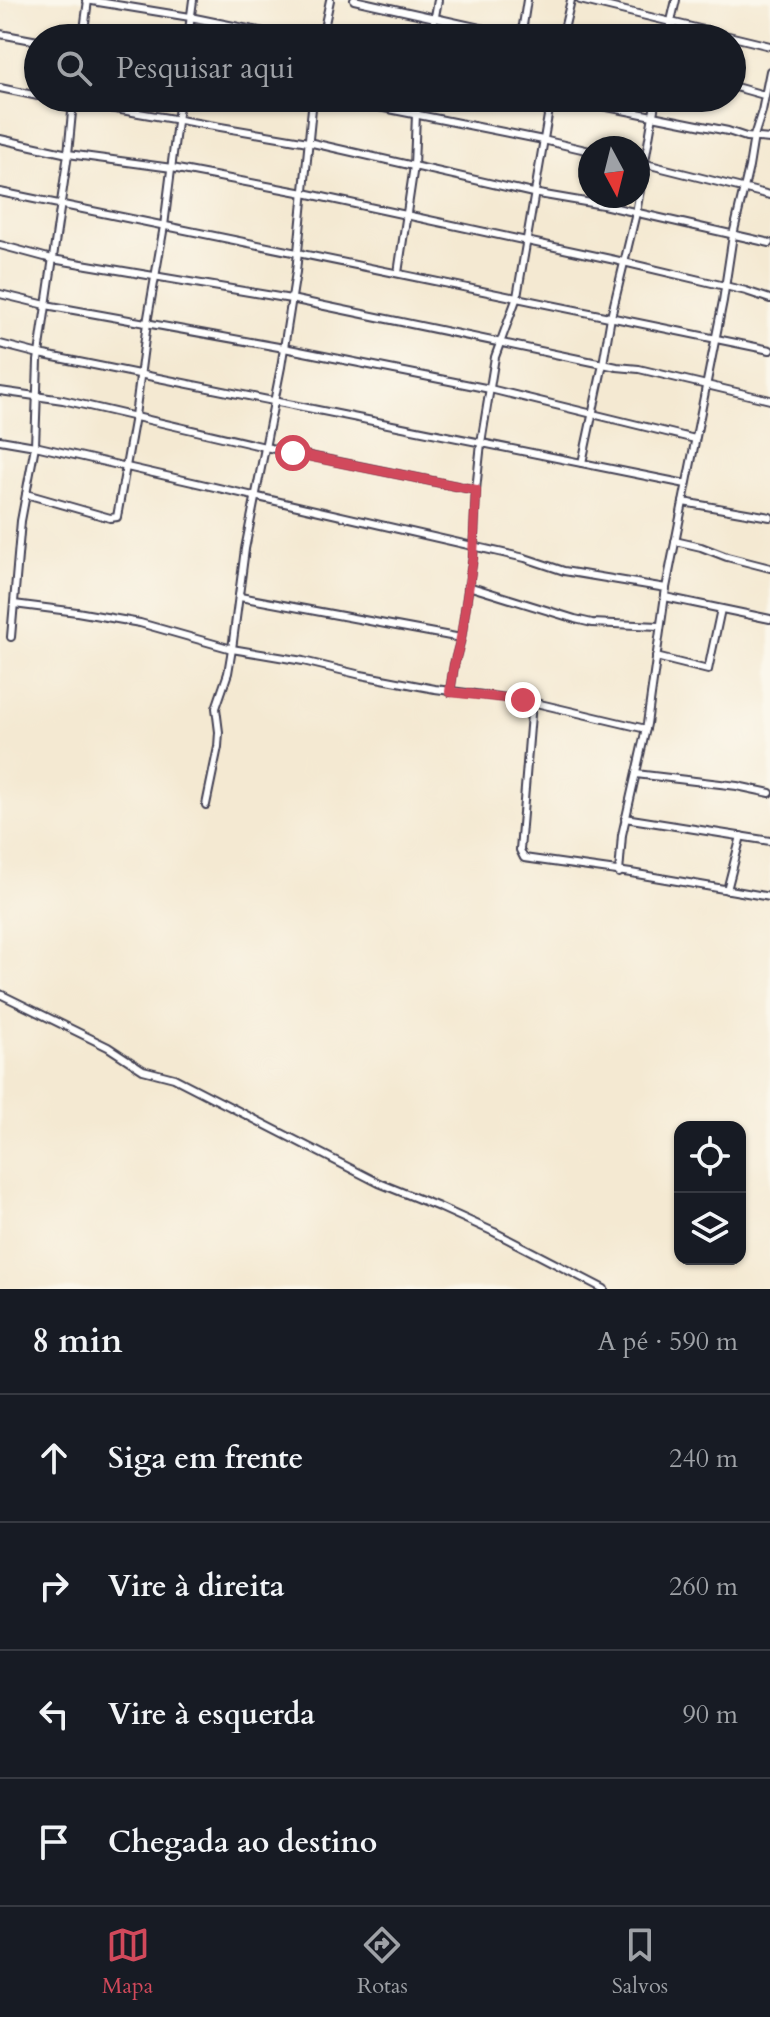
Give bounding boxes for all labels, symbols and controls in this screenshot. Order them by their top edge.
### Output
search box [24,24,746,112]
icon: search [52,46,96,90]
text: Pesquisar aqui [116,48,294,89]
north arrow [578,136,650,208]
route start [275,435,311,471]
route end [505,682,541,718]
map controls [674,1121,746,1265]
button: locate [674,1121,746,1193]
button: layers [674,1193,746,1265]
text: 8 min [32,1318,123,1364]
text: A pé · 590 m [597,1324,738,1359]
icon: ahead [32,1436,76,1480]
text: Siga em frente [108,1438,303,1479]
text: 240 m [669,1441,738,1476]
icon: right [32,1564,76,1608]
text: Vire à direita [108,1566,285,1607]
text: 260 m [669,1569,738,1604]
icon: left [32,1692,76,1736]
text: Vire à esquerda [108,1694,315,1735]
text: 90 m [682,1697,738,1732]
icon: arrive [32,1820,76,1864]
text: Chegada ao destino [108,1822,377,1863]
tab: Mapa [102,1923,153,2001]
tab: Rotas [357,1923,408,2001]
tab: Salvos [612,1923,668,2001]

